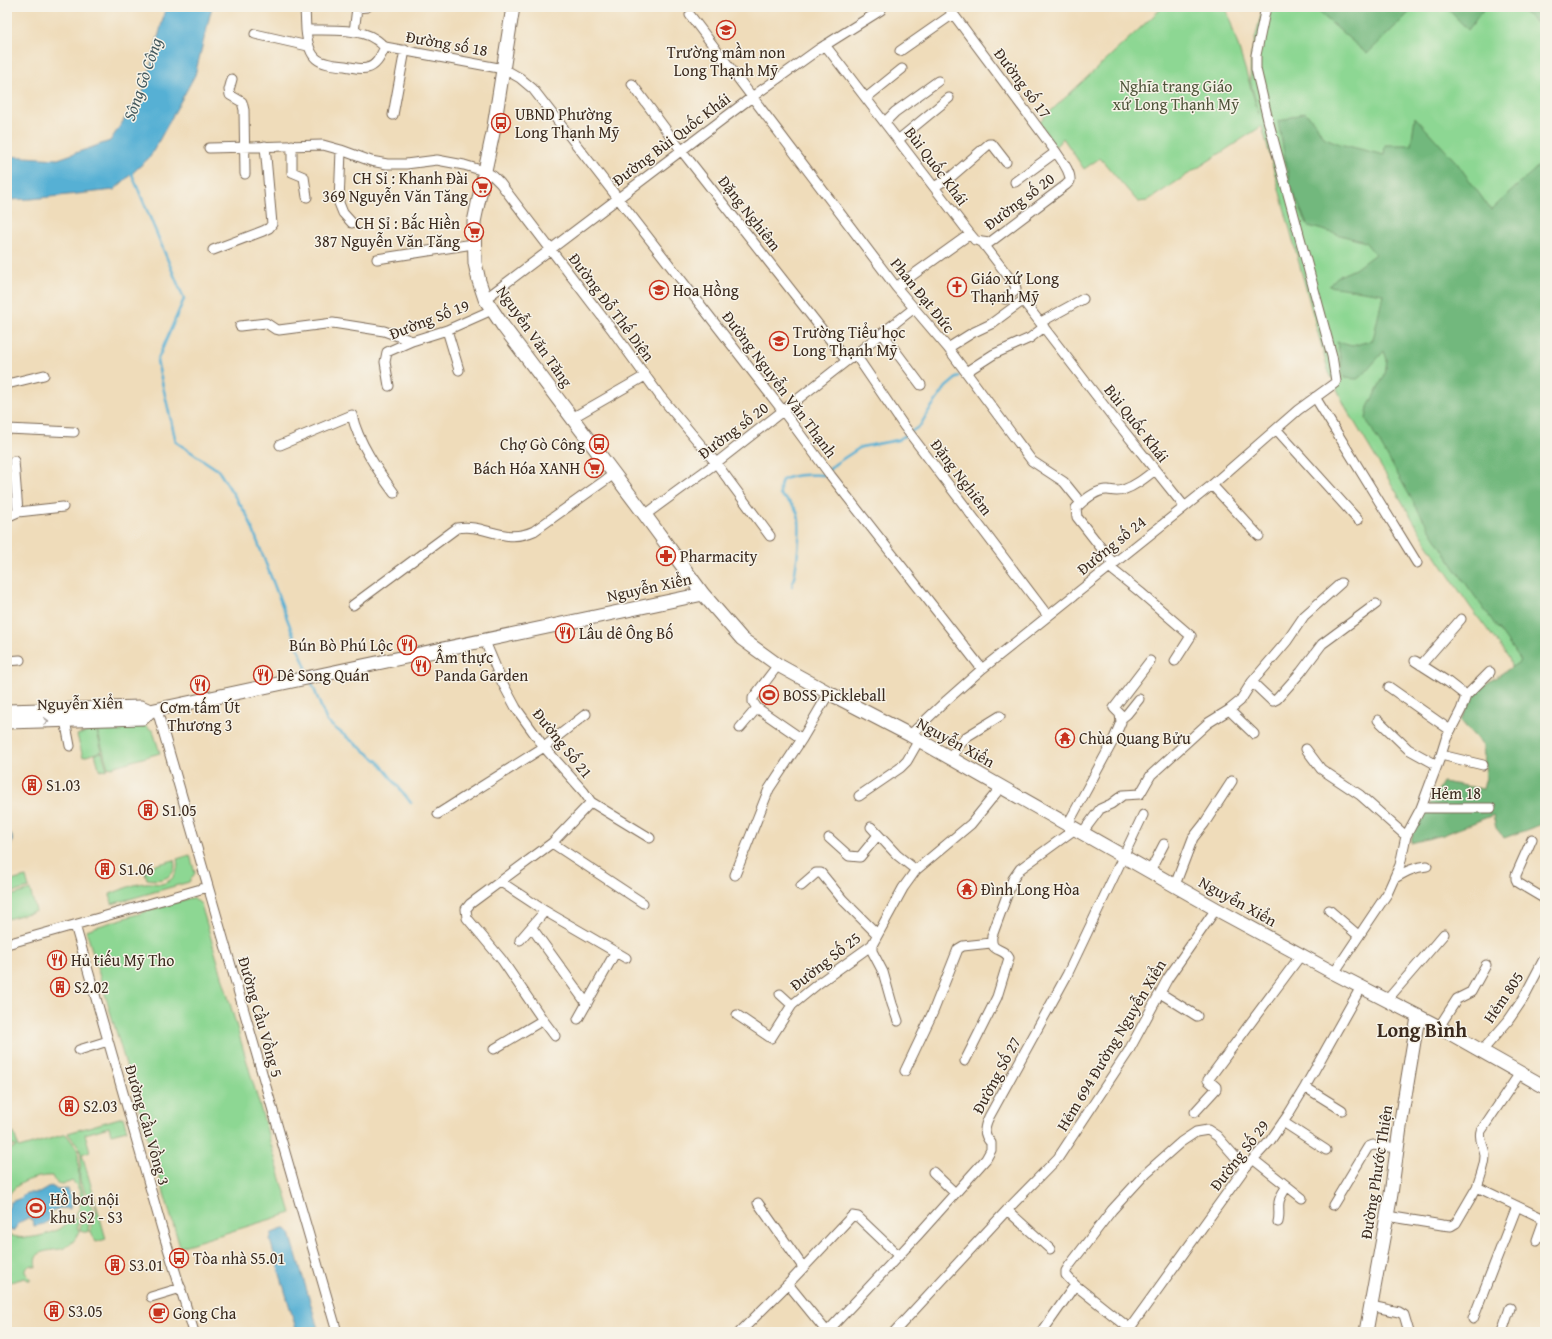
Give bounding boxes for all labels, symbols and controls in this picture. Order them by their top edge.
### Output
school or university icon: Trường mầm non Long Thạnh Mỹ [715,19,737,41]
street label: Đường số 18 [404,24,490,62]
water label: Sông Gò Công [116,34,168,124]
place label: Trường mầm non Long Thạnh Mỹ [667,40,785,82]
street label: Đường số 17 [989,43,1058,123]
park label: Nghĩa trang Giáo xứ Long Thạnh Mỹ [1113,74,1239,116]
street label: Đường Bùi Quốc Khái [607,86,736,191]
place label: UBND Phường Long Thạnh Mỹ [515,102,620,144]
bus stop icon: UBND Phường Long Thạnh Mỹ [490,112,512,134]
street label: Bùi Quốc Khái [899,121,975,211]
place label: CH Sỉ : Khanh Đài 369 Nguyễn Văn Tăng [322,166,469,208]
street label: Đường số 20 [979,166,1059,235]
street label: Đặng Nghiêm [713,170,787,256]
supermarket icon: CH Sỉ : Khanh Đài 369 Nguyễn Văn Tăng [471,176,493,198]
place label: CH Sỉ : Bắc Hiền 387 Nguyễn Văn Tăng [314,211,460,253]
supermarket icon: CH Sỉ : Bắc Hiền 387 Nguyễn Văn Tăng [463,221,485,243]
street label: Đường Đỗ Thế Diện [563,248,661,366]
street label: Phan Đạt Đức [885,252,961,338]
place label: Giáo xứ Long Thạnh Mỹ [971,266,1059,308]
church icon: Giáo xứ Long Thạnh Mỹ [946,276,968,298]
place label: Hoa Hồng [673,278,739,302]
school or university icon: Hoa Hồng [648,279,670,301]
street label: Nguyễn Văn Tăng [491,280,579,392]
street label: Đường Số 19 [385,293,473,345]
street label: Đường Nguyễn Văn Thạnh [717,306,843,462]
place label: Trường Tiểu học Long Thạnh Mỹ [793,320,905,362]
school or university icon: Trường Tiểu học Long Thạnh Mỹ [768,330,790,352]
street label: Bùi Quốc Khái [1099,379,1176,468]
street label: Đường số 20 [693,395,773,464]
place label: Chợ Gò Công [500,432,585,456]
bus stop icon: Chợ Gò Công [588,433,610,455]
street label: Đặng Nghiêm [925,434,999,520]
place label: Bách Hóa XANH [473,456,580,480]
supermarket icon: Bách Hóa XANH [583,457,605,479]
street label: Đường số 24 [1071,509,1151,580]
place label: Pharmacity [680,544,758,568]
pharmacy icon: Pharmacity [655,545,677,567]
street label: Nguyễn Xiển [604,566,694,608]
place label: Lẩu dê Ông Bố [579,621,674,645]
restaurant icon: Lẩu dê Ông Bố [554,622,576,644]
place label: Bún Bò Phú Lộc [289,633,393,657]
restaurant icon: Bún Bò Phú Lộc [396,634,418,656]
place label: Ẩm thực Panda Garden [435,645,528,687]
restaurant icon: Ẩm thực Panda Garden [410,655,432,677]
place label: Dê Song Quán [277,663,369,687]
restaurant icon: Dê Song Quán [252,664,274,686]
restaurant icon: Cơm tấm Út Thương 3 [189,674,211,696]
place label: BOSS Pickleball [783,683,886,707]
sports icon: BOSS Pickleball [758,684,780,706]
street label: Nguyễn Xiển [37,690,123,716]
place label: Cơm tấm Út Thương 3 [160,695,240,737]
street label: Đường Số 21 [527,703,599,783]
street label: Nguyễn Xiển [913,711,999,773]
one-way arrow [43,716,49,725]
place label: Chùa Quang Bửu [1079,726,1191,750]
temple icon: Chùa Quang Bửu [1054,727,1076,749]
place label: S1.03 [46,773,81,797]
building icon: S1.03 [21,774,43,796]
street label: Hẻm 18 [1431,781,1481,805]
place label: S1.05 [162,798,197,822]
building icon: S1.05 [137,799,159,821]
place label: S1.06 [119,857,154,881]
building icon: S1.06 [94,858,116,880]
street label: Nguyễn Xiển [1195,870,1281,932]
place label: Đình Long Hòa [981,877,1080,901]
temple icon: Đình Long Hòa [956,878,978,900]
street label: Đường Số 25 [784,926,866,996]
place label: Hủ tiếu Mỹ Tho [71,948,174,972]
restaurant icon: Hủ tiếu Mỹ Tho [46,949,68,971]
street label: Đường Cầu Vồng 5 [232,954,290,1080]
street label: Hẻm 694 Đường Nguyễn Xiển [1050,955,1172,1135]
street label: Hẻm 805 [1477,966,1529,1028]
place label: S2.02 [74,975,109,999]
building icon: S2.02 [49,976,71,998]
district label: Long Bình [1377,1015,1467,1044]
street label: Đường Số 27 [966,1032,1026,1118]
street label: Đường Cầu Vồng 3 [119,1062,177,1188]
place label: S2.03 [83,1094,118,1118]
building icon: S2.03 [58,1095,80,1117]
street label: Đường Phước Thiện [1354,1103,1398,1241]
street label: Đường Số 29 [1204,1114,1275,1196]
place label: Hồ bơi nội khu S2 - S3 [50,1187,123,1229]
sports icon: Hồ bơi nội khu S2 - S3 [25,1197,47,1219]
place label: Tòa nhà S5.01 [193,1246,285,1270]
bus stop icon: Tòa nhà S5.01 [168,1247,190,1269]
place label: S3.01 [129,1253,164,1277]
building icon: S3.01 [104,1254,126,1276]
place label: S3.05 [68,1299,103,1323]
building icon: S3.05 [43,1300,65,1322]
place label: Gong Cha [173,1301,237,1325]
cafe icon: Gong Cha [148,1302,170,1324]

